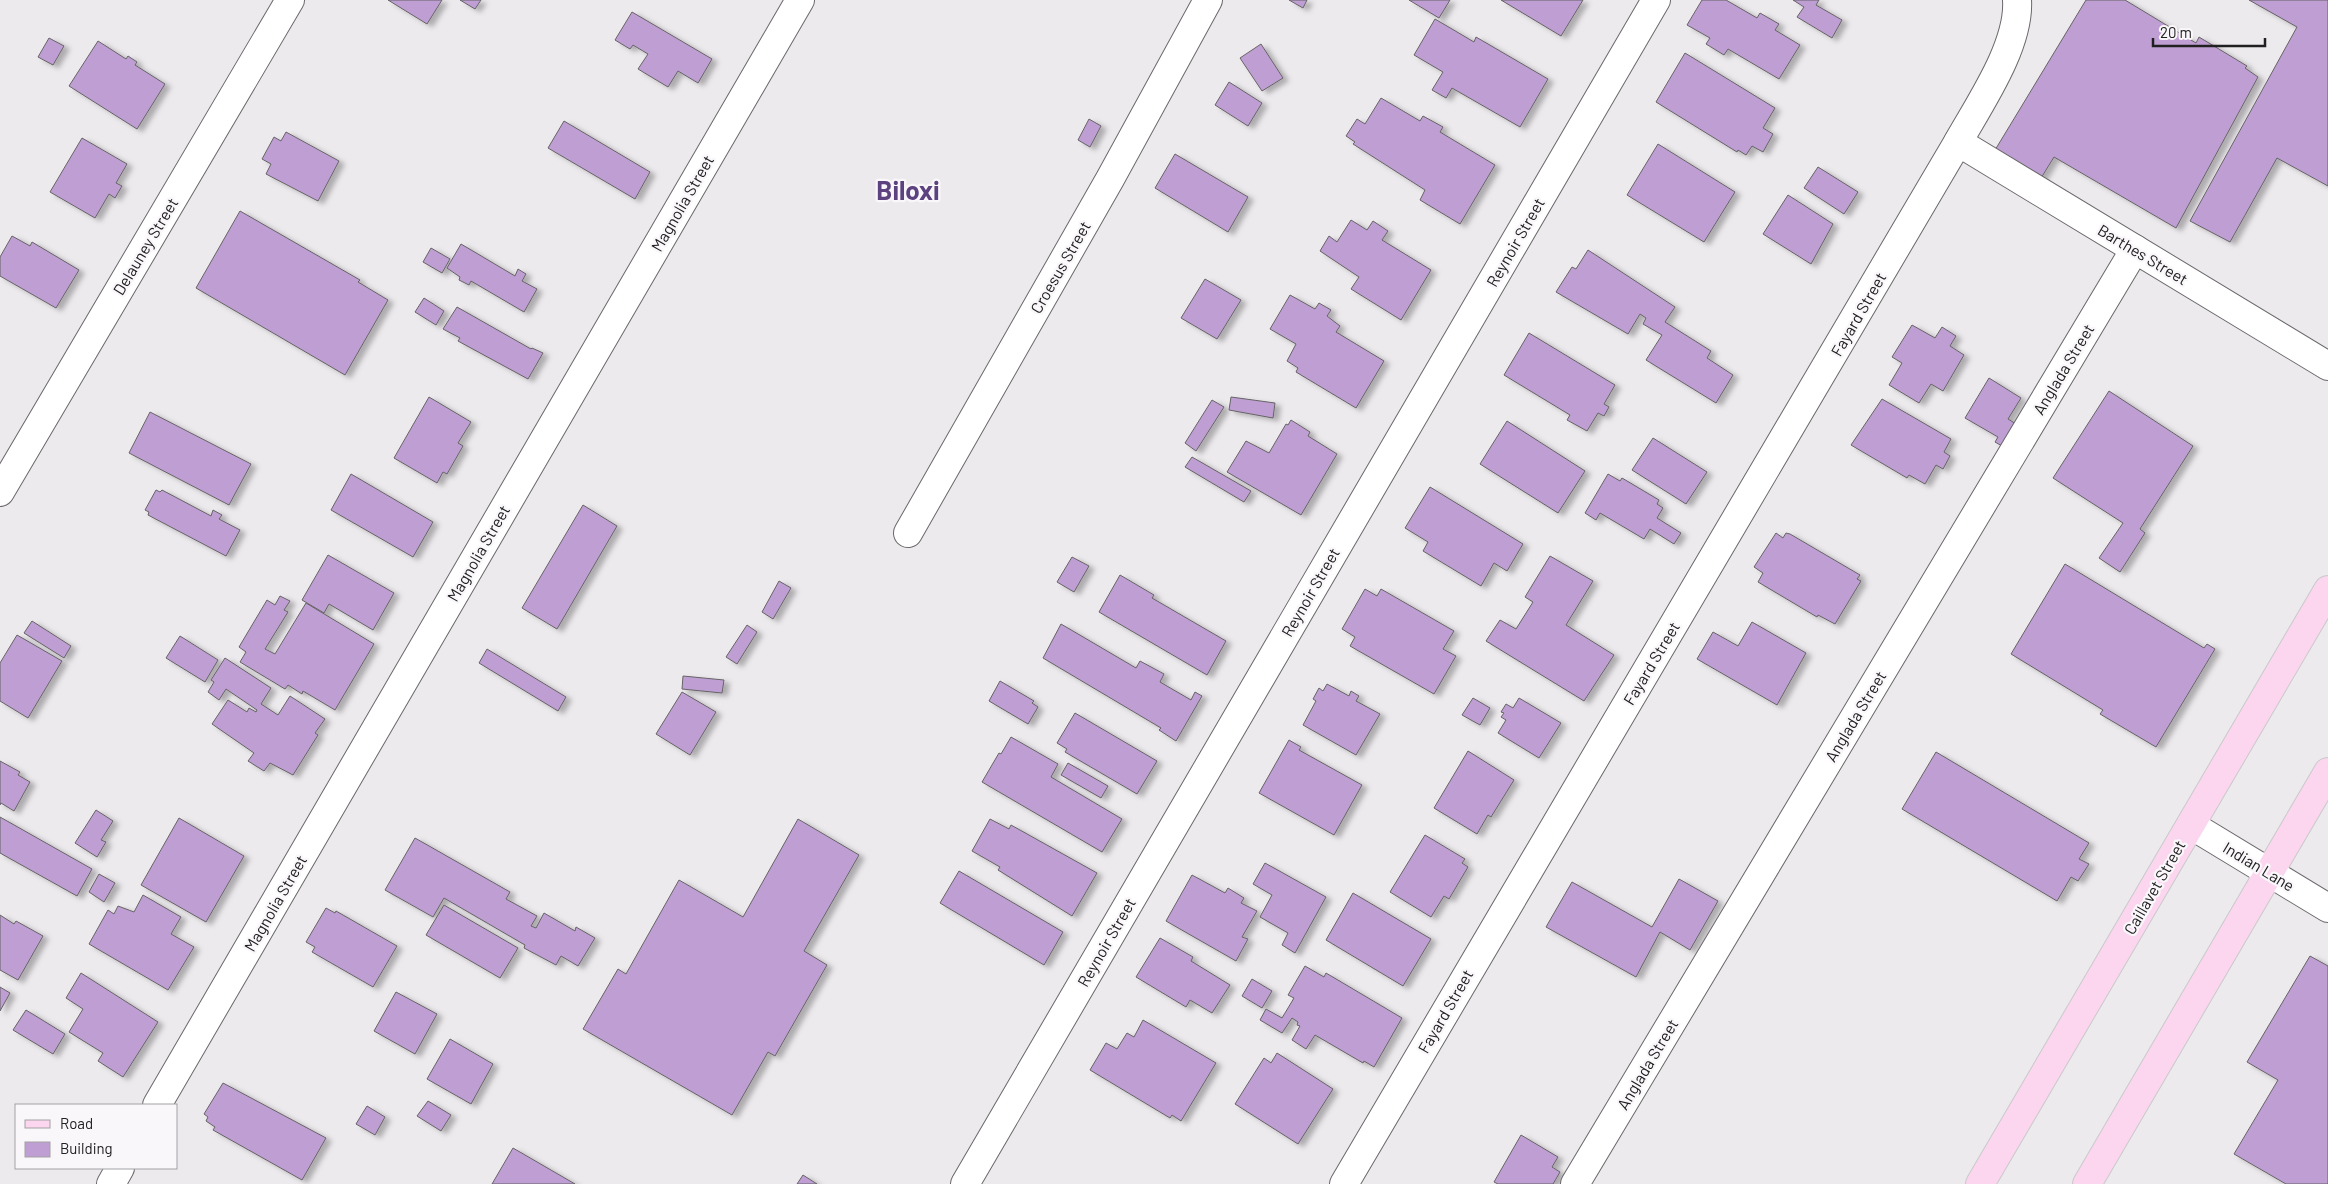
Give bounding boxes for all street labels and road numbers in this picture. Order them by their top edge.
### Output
street label: Magnolia Street [647,151,717,255]
street label: Delauney Street [109,194,181,298]
street label: Reynoir Street [1482,194,1548,290]
street label: Croesus Street [1026,217,1094,317]
street label: Barthes Street [2095,220,2191,288]
street label: Fayard Street [1826,269,1890,359]
street label: Anglada Street [2028,320,2098,418]
street label: Magnolia Street [443,501,513,605]
street label: Reynoir Street [1277,544,1343,640]
street label: Fayard Street [1619,618,1683,708]
street label: Anglada Street [1820,667,1890,765]
street label: Caillavet Street [2119,836,2189,938]
street label: Indian Lane [2220,837,2298,895]
street label: Magnolia Street [240,851,310,955]
street label: Reynoir Street [1073,894,1139,990]
street label: Fayard Street [1413,966,1477,1056]
street label: Anglada Street [1612,1015,1682,1113]

